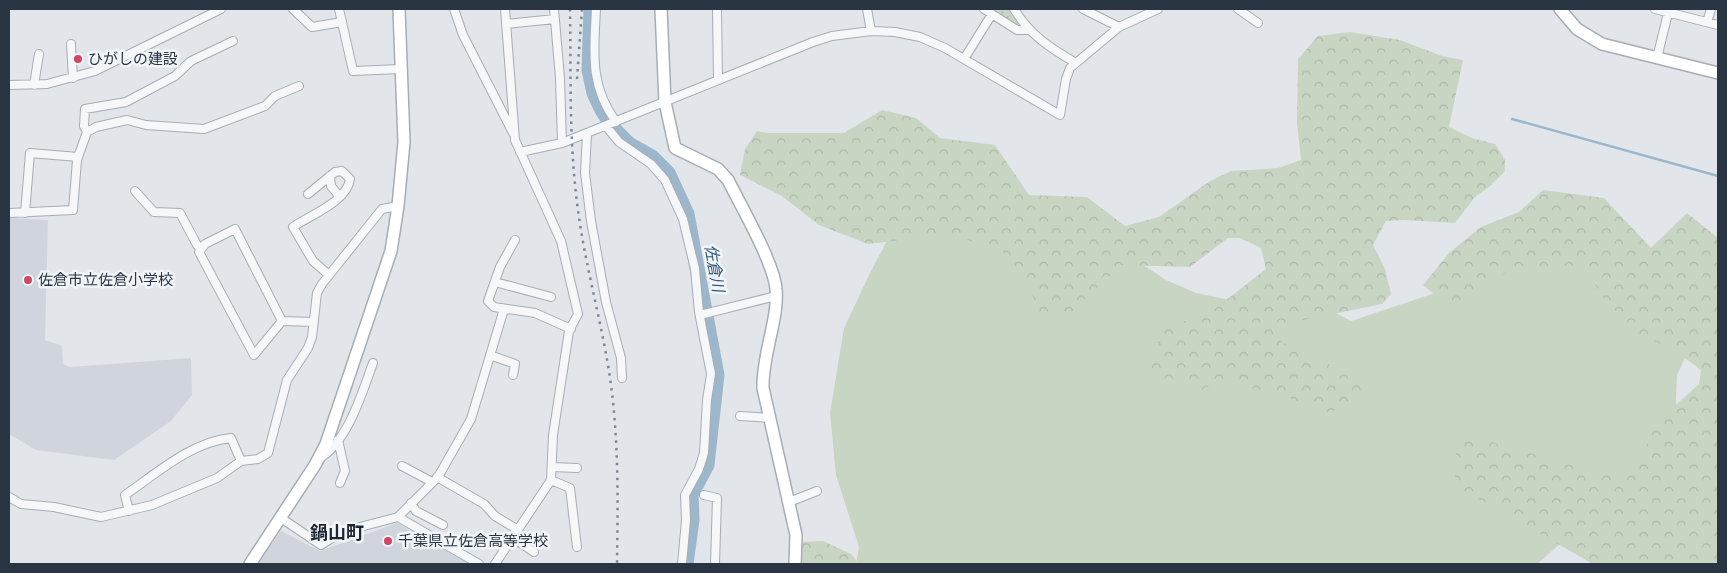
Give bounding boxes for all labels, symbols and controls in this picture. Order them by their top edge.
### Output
place label: ひがしの建設 [88,49,178,68]
marker: ひがしの建設 [72,53,84,65]
water label: 佐倉川 [701,243,728,295]
place label: 佐倉市立佐倉小学校 [38,270,173,289]
marker: 佐倉市立佐倉小学校 [22,274,34,286]
district label: 鍋山町 [310,522,364,544]
place label: 千葉県立佐倉高等学校 [398,531,548,550]
marker: 千葉県立佐倉高等学校 [382,535,394,547]

